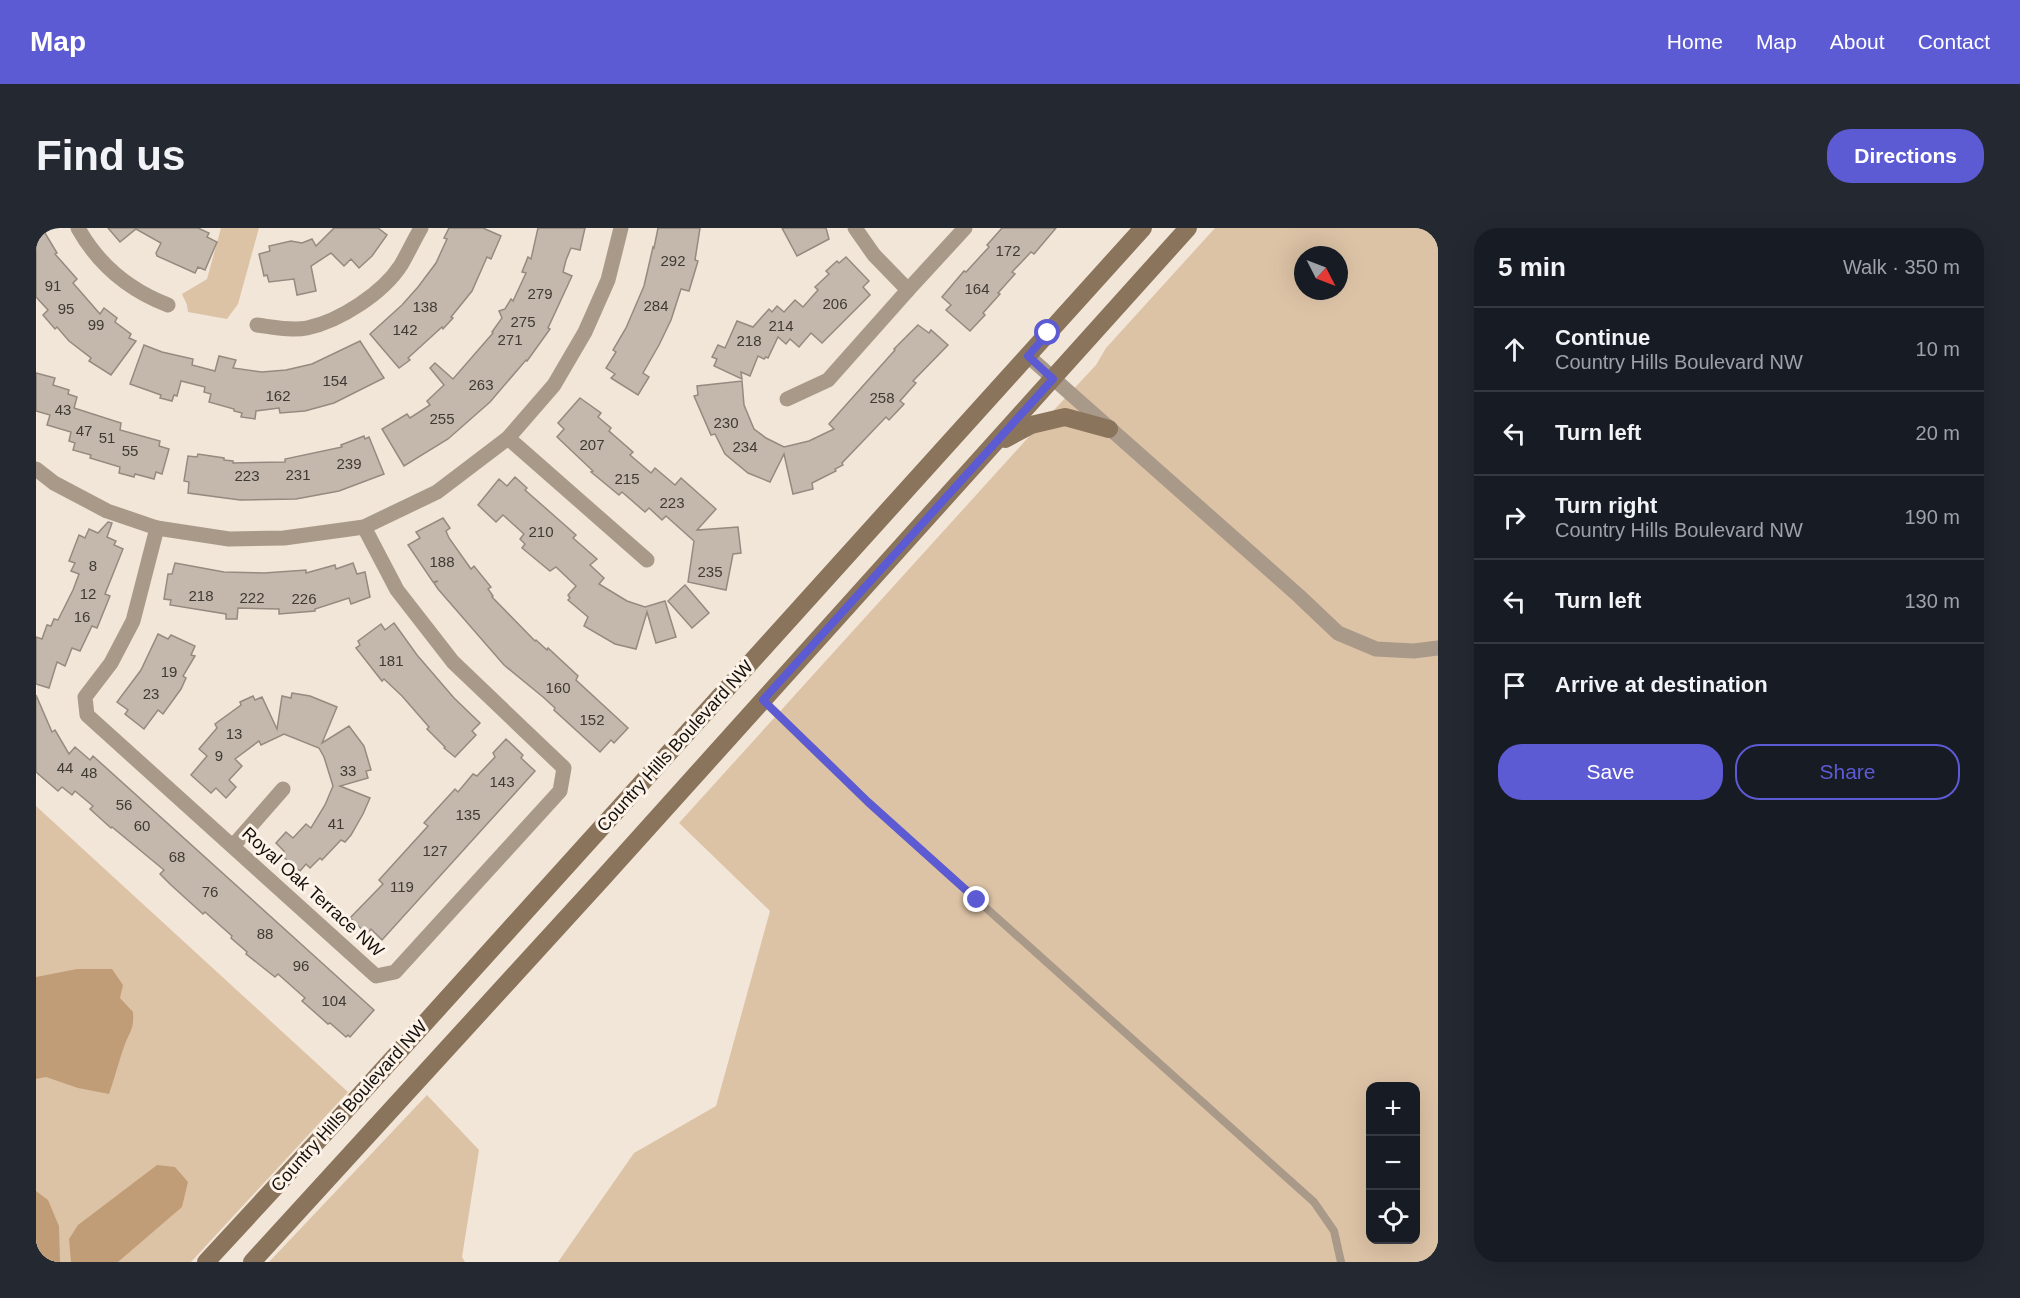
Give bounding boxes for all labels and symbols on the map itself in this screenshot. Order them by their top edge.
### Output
house number: 172 [995,242,1021,259]
north arrow [1294,246,1348,300]
house number: 292 [660,252,686,269]
house number: 91 [45,277,61,294]
house number: 164 [964,280,990,297]
house number: 279 [527,285,553,302]
house number: 206 [822,295,848,312]
house number: 284 [643,297,669,314]
house number: 138 [412,298,438,315]
house number: 95 [58,300,74,317]
house number: 275 [510,313,536,330]
house number: 99 [88,316,104,333]
house number: 214 [768,317,794,334]
route start [1034,319,1060,345]
house number: 142 [392,321,418,338]
house number: 271 [497,331,523,348]
house number: 218 [736,332,762,349]
house number: 154 [322,372,348,389]
house number: 263 [468,376,494,393]
house number: 162 [265,387,291,404]
house number: 258 [869,389,895,406]
house number: 43 [55,401,71,418]
house number: 255 [429,410,455,427]
house number: 230 [713,414,739,431]
house number: 47 [76,422,92,439]
house number: 51 [99,429,115,446]
house number: 207 [579,436,605,453]
house number: 234 [732,438,758,455]
house number: 55 [122,442,138,459]
house number: 239 [336,455,362,472]
house number: 231 [285,466,311,483]
house number: 223 [234,467,260,484]
house number: 215 [614,470,640,487]
house number: 223 [659,494,685,511]
house number: 210 [528,523,554,540]
house number: 188 [429,553,455,570]
house number: 8 [89,557,97,574]
house number: 235 [697,563,723,580]
house number: 12 [80,585,96,602]
house number: 218 [188,587,214,604]
house number: 222 [239,589,265,606]
house number: 226 [291,590,317,607]
house number: 16 [74,608,90,625]
house number: 181 [378,652,404,669]
street label: Country Hills Boulevard NW [593,656,757,836]
house number: 19 [161,663,177,680]
house number: 160 [545,679,571,696]
house number: 23 [143,685,159,702]
house number: 152 [579,711,605,728]
house number: 13 [226,725,242,742]
house number: 9 [215,747,223,764]
house number: 44 [57,759,73,776]
house number: 33 [340,762,356,779]
house number: 48 [81,764,97,781]
house number: 143 [489,773,515,790]
house number: 56 [116,796,132,813]
house number: 135 [455,806,481,823]
house number: 41 [328,815,344,832]
house number: 60 [134,817,150,834]
street label: Royal Oak Terrace NW [238,823,388,961]
house number: 127 [422,842,448,859]
house number: 68 [169,848,185,865]
house number: 119 [390,878,414,895]
house number: 76 [202,883,218,900]
route end [963,886,989,912]
house number: 88 [257,925,273,942]
house number: 96 [293,957,309,974]
house number: 104 [321,992,347,1009]
street label: Country Hills Boulevard NW [267,1016,431,1196]

